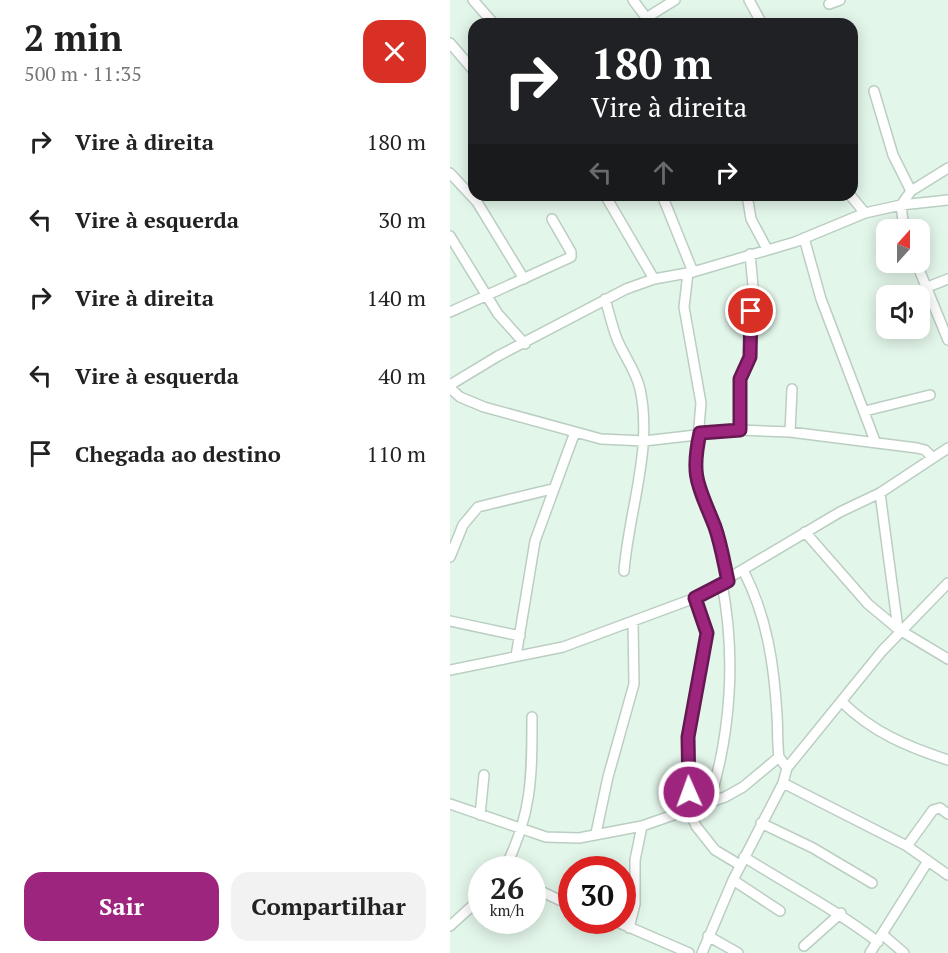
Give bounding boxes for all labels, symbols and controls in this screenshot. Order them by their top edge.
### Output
text: 2 min [24,14,122,61]
button: close [363,20,426,83]
text: 180 m [591,35,712,91]
icon: right [492,42,570,120]
text: 500 m · 11:35 [24,60,142,87]
text: Vire à direita [591,89,747,125]
icon: right [24,125,57,158]
text: Vire à direita [75,127,214,156]
text: 180 m [366,127,426,156]
icon: left [584,156,617,189]
icon: ahead [647,156,680,189]
icon: right [710,156,743,189]
icon: left [24,203,57,236]
text: Vire à esquerda [75,205,239,234]
text: 30 m [378,205,426,234]
north arrow [876,219,930,273]
map controls [876,219,930,339]
icon: right [24,281,57,314]
text: Vire à direita [75,283,214,312]
text: 140 m [366,283,426,312]
pin [725,285,776,336]
button: sound [876,285,930,339]
icon: arrive [734,294,767,327]
icon: left [24,359,57,392]
text: Vire à esquerda [75,361,239,390]
text: 40 m [378,361,426,390]
icon: arrive [24,437,57,470]
text: Chegada ao destino [75,439,281,468]
text: 110 m [366,439,426,468]
position arrow [657,760,721,824]
speed limit sign: 30 [558,856,636,934]
text: 26 [490,868,524,908]
button: Sair [24,872,219,941]
button: Compartilhar [231,872,426,941]
text: km/h [490,900,524,920]

